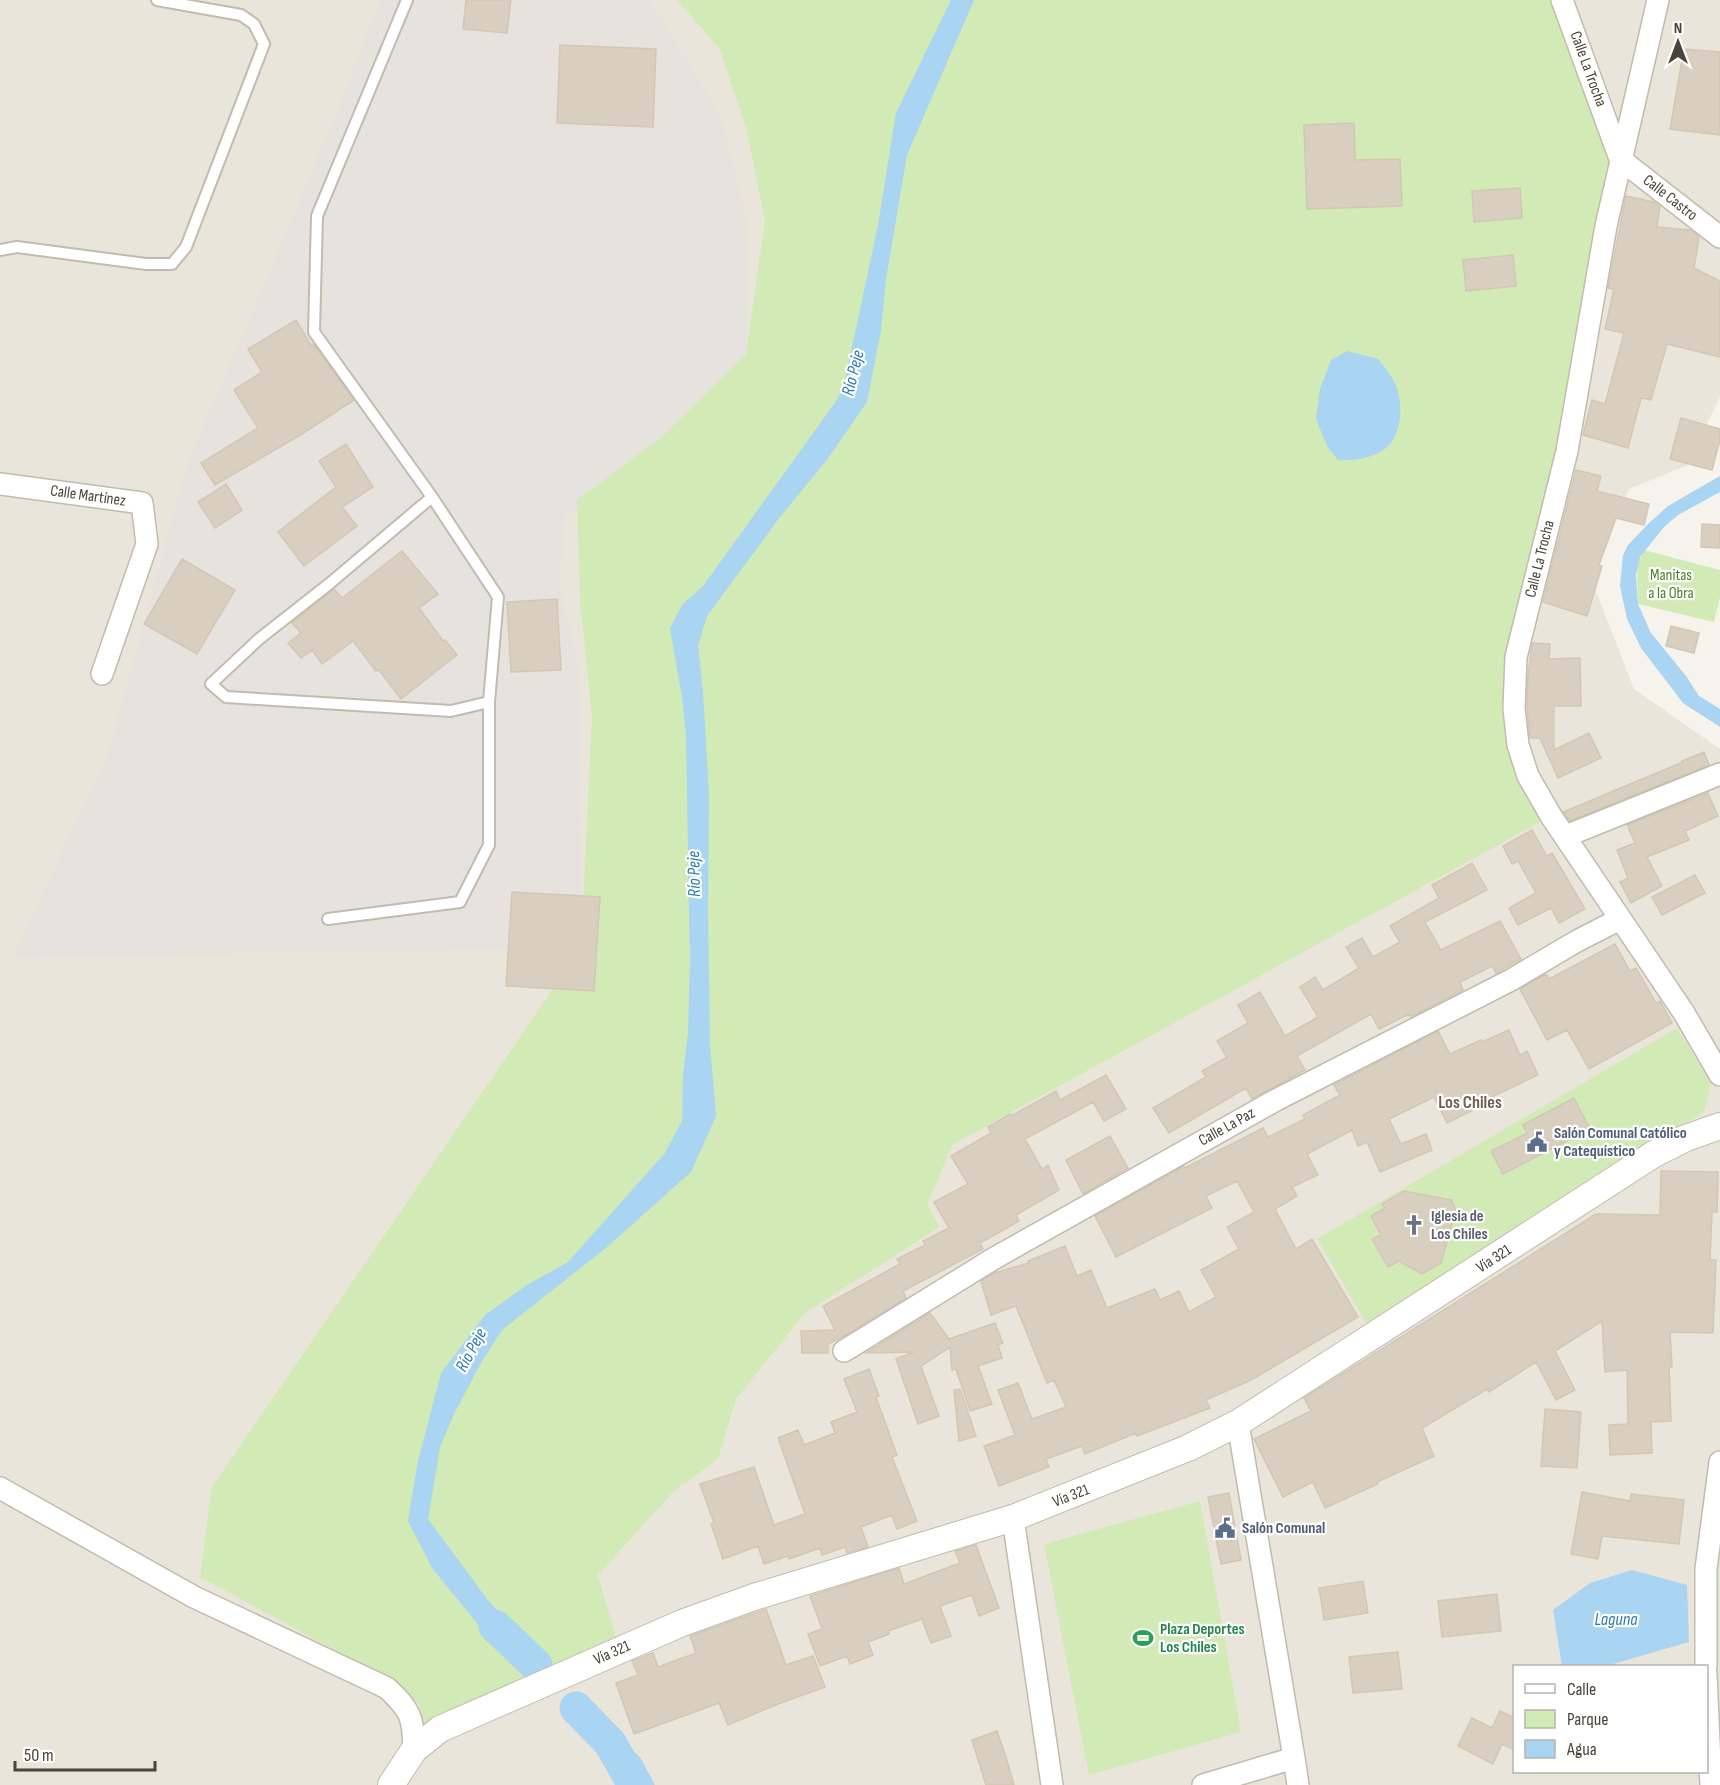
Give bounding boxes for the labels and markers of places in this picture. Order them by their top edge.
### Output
place label: Salón Comunal Católico y Catequístico [1554,1124,1687,1161]
public building icon: Salón Comunal Católico y Catequístico [1525,1130,1549,1154]
place label: Iglesia de Los Chiles [1431,1207,1488,1244]
church icon: Iglesia de Los Chiles [1402,1213,1426,1237]
public building icon: Salón Comunal [1213,1516,1237,1540]
place label: Salón Comunal [1242,1519,1325,1538]
place label: Plaza Deportes Los Chiles [1160,1620,1245,1657]
sports icon: Plaza Deportes Los Chiles [1131,1626,1155,1650]

